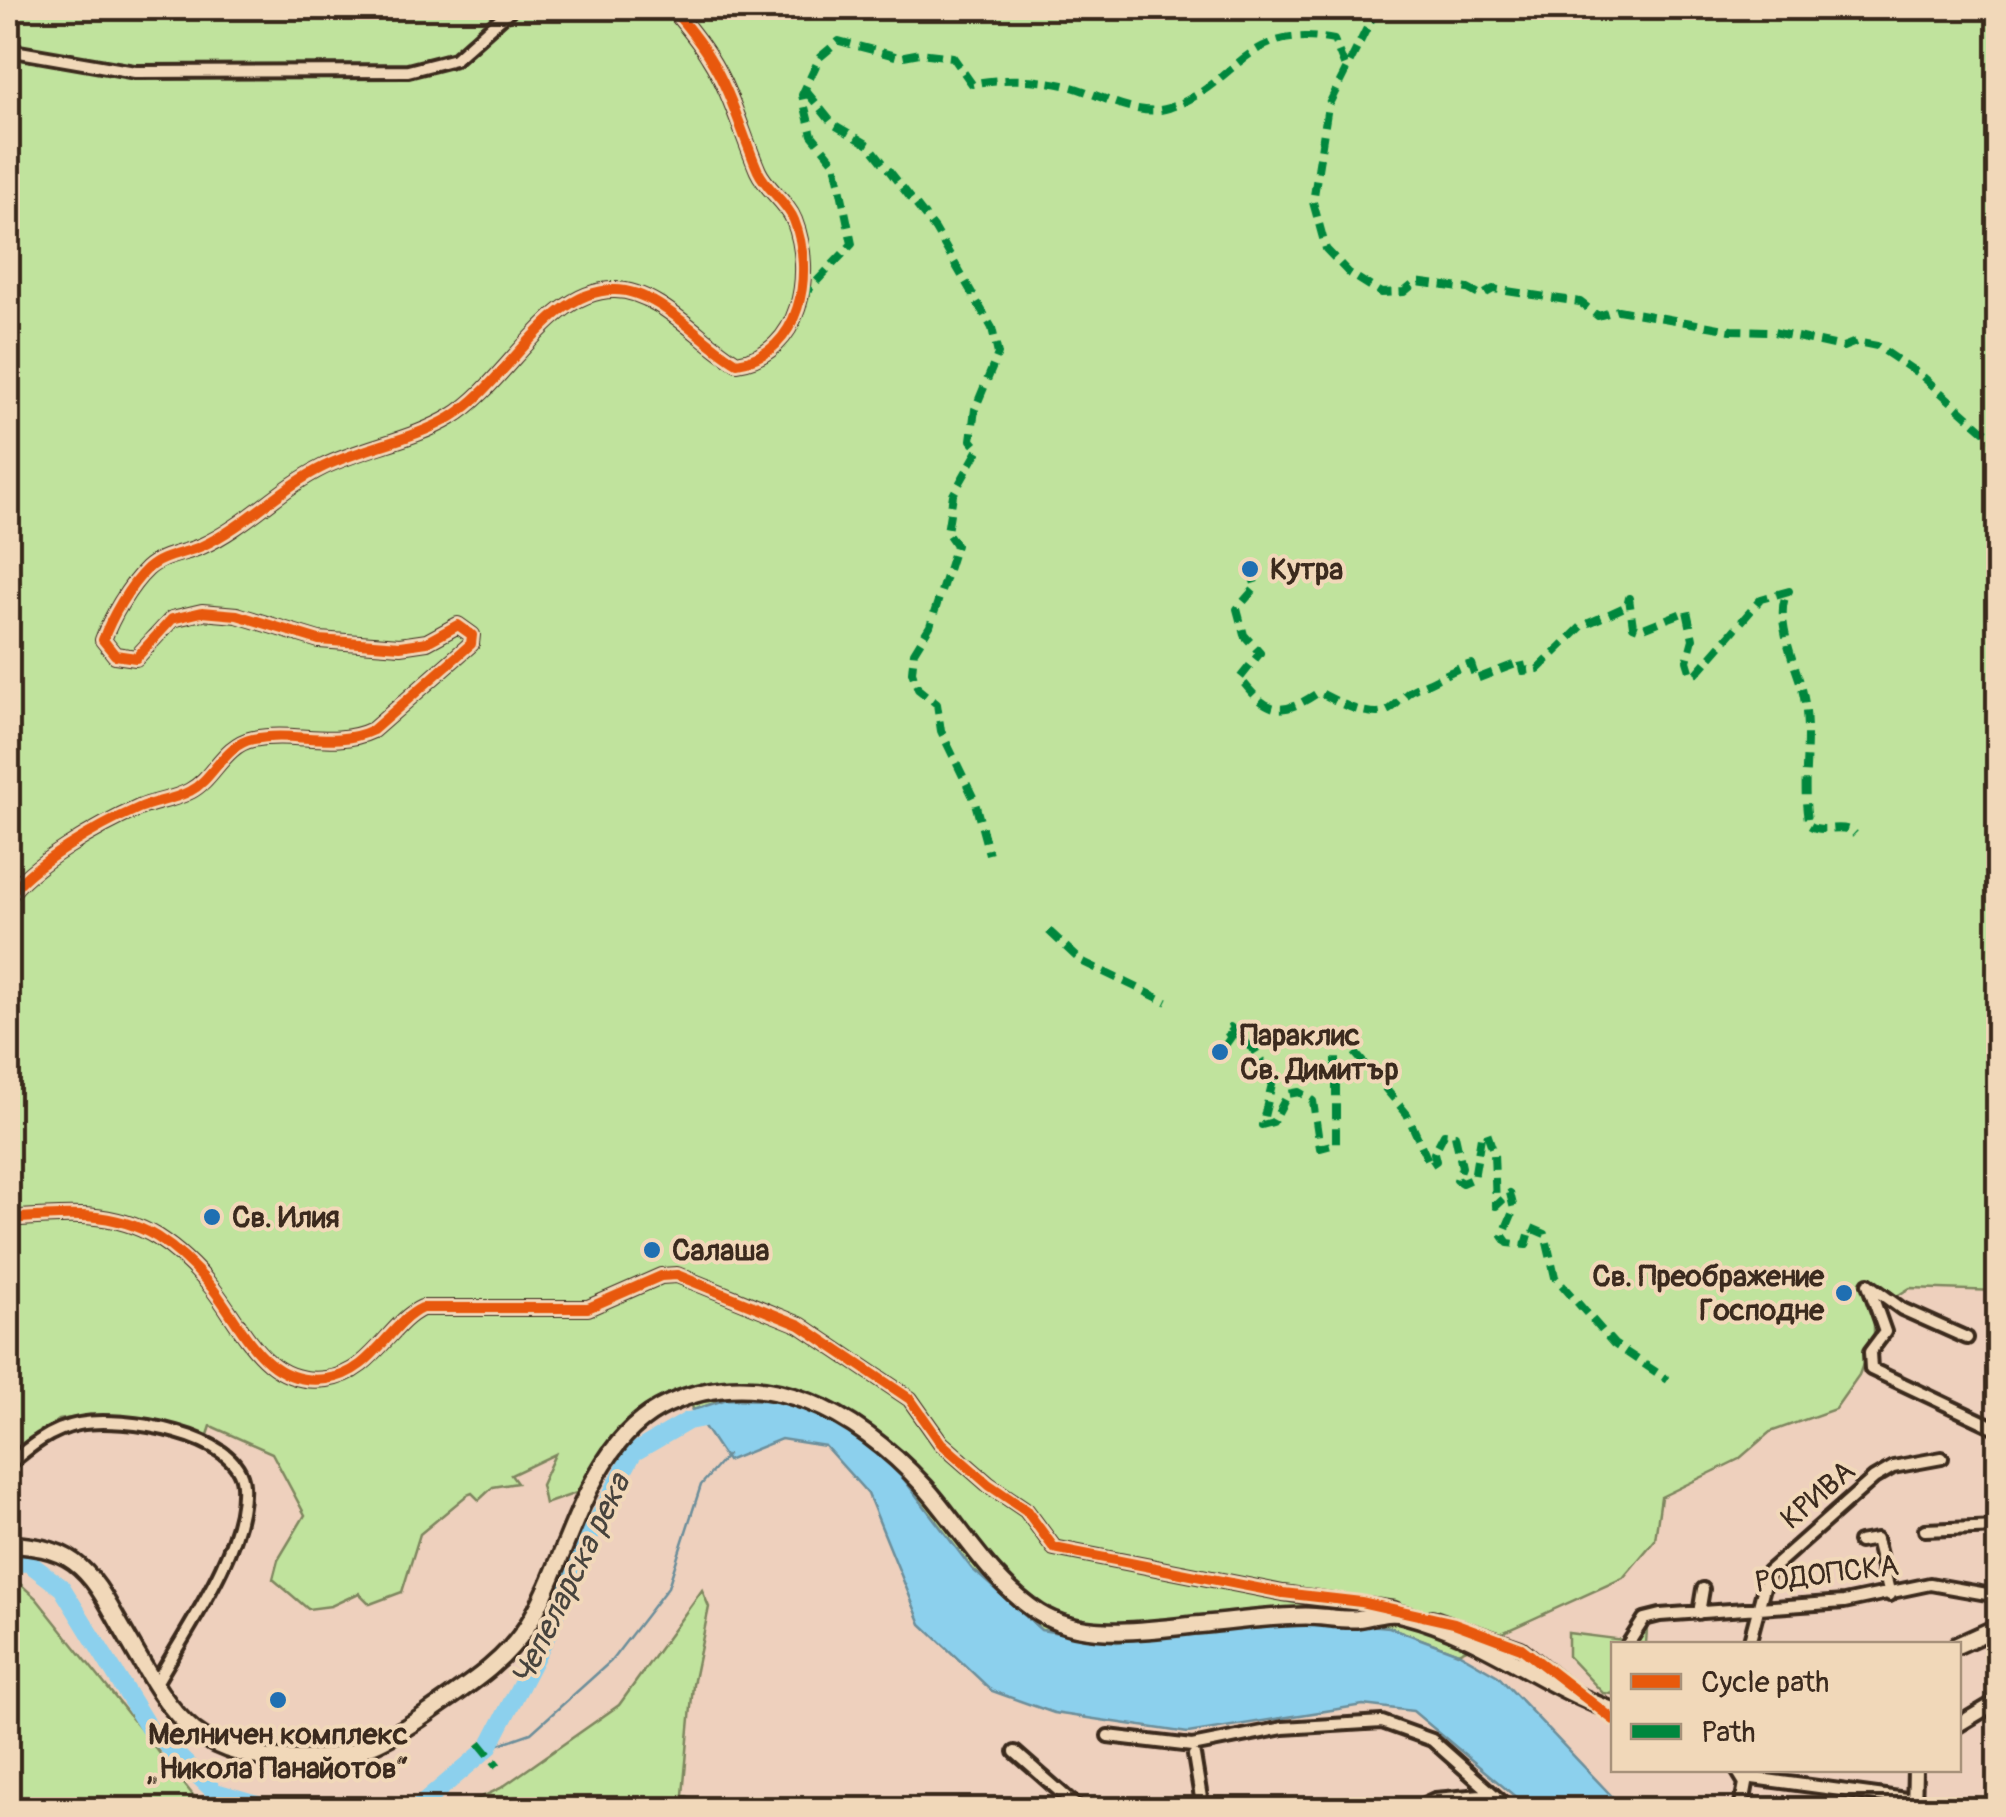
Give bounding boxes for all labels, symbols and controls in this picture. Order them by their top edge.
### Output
place label: Кутра [1270,551,1343,588]
marker: Кутра [1239,558,1261,580]
place label: Параклис Св. Димитър [1240,1017,1399,1088]
marker: Параклис Св. Димитър [1209,1041,1231,1063]
place label: Св. Илия [232,1199,340,1236]
marker: Св. Илия [201,1206,223,1228]
place label: Салаша [672,1232,769,1269]
marker: Салаша [641,1239,663,1261]
place label: Св. Преображение Господне [1592,1258,1825,1329]
marker: Св. Преображение Господне [1833,1282,1855,1304]
street label: КРИВА [1773,1453,1863,1537]
water label: Чепеларска река [502,1466,640,1692]
street label: РОДОПСКА [1753,1547,1901,1601]
legend [1611,1642,1961,1772]
text: Cycle path [1701,1664,1829,1701]
marker: Мелничен комплекс „Никола Панайотов“ [267,1689,289,1711]
text: Path [1701,1714,1756,1751]
place label: Мелничен комплекс „Никола Панайотов“ [147,1716,409,1787]

